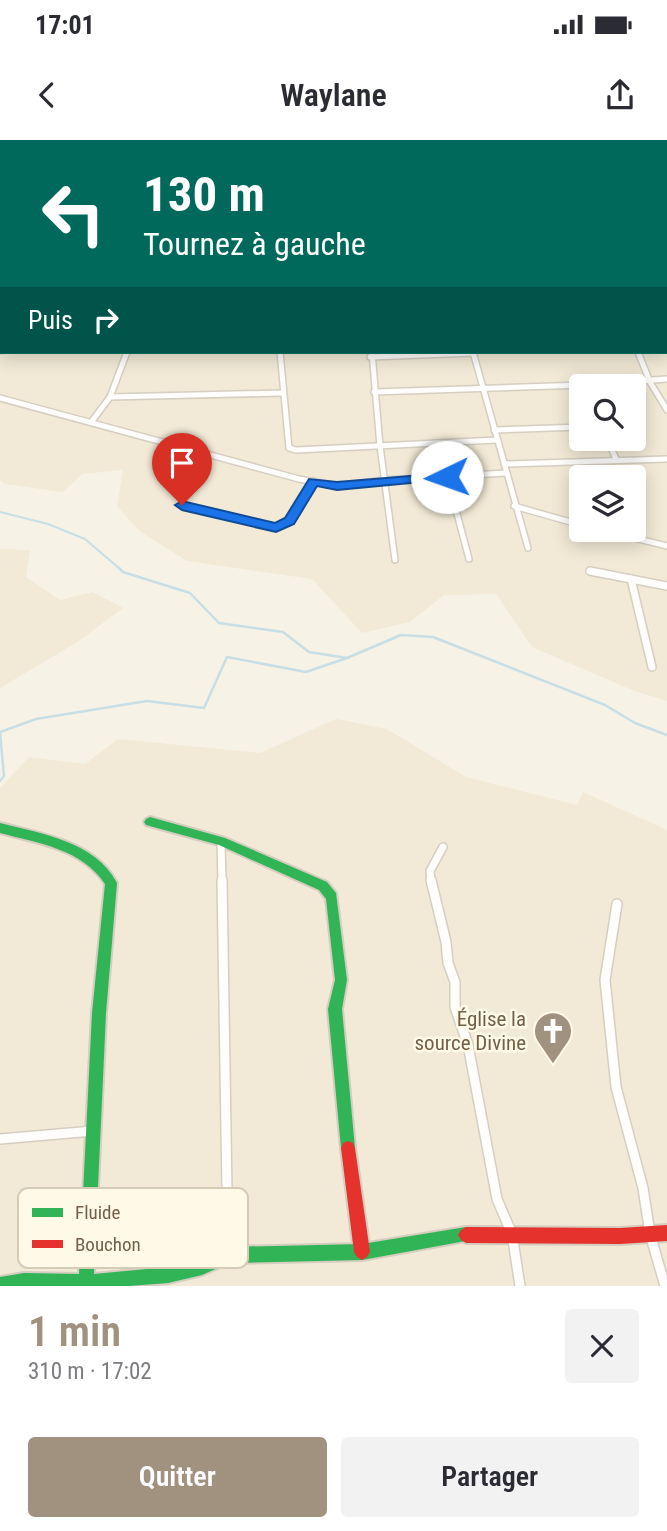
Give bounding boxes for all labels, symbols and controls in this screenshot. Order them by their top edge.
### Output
text: 17:01 [35,10,95,40]
icon: back [28,76,66,114]
text: Waylane [280,76,387,114]
icon: share [601,76,639,114]
text: 130 m [143,166,265,223]
icon: left [28,168,119,259]
text: Tournez à gauche [143,225,366,263]
icon: right [87,301,125,339]
text: Puis [28,305,73,335]
map controls [569,374,646,542]
button: search [569,374,646,451]
pin [152,433,212,505]
position arrow [410,440,484,514]
icon: arrive [163,444,201,482]
button: layers [569,465,646,542]
place label: Église la source Divine [415,1007,526,1055]
church icon: Église la source Divine [532,1010,574,1065]
legend [18,1188,248,1268]
text: Fluide [75,1201,120,1224]
text: Bouchon [75,1233,141,1256]
text: 1 min [28,1307,121,1356]
button: close [565,1309,639,1383]
text: 310 m · 17:02 [28,1358,152,1385]
button: Quitter [28,1437,327,1517]
button: Partager [341,1437,639,1517]

